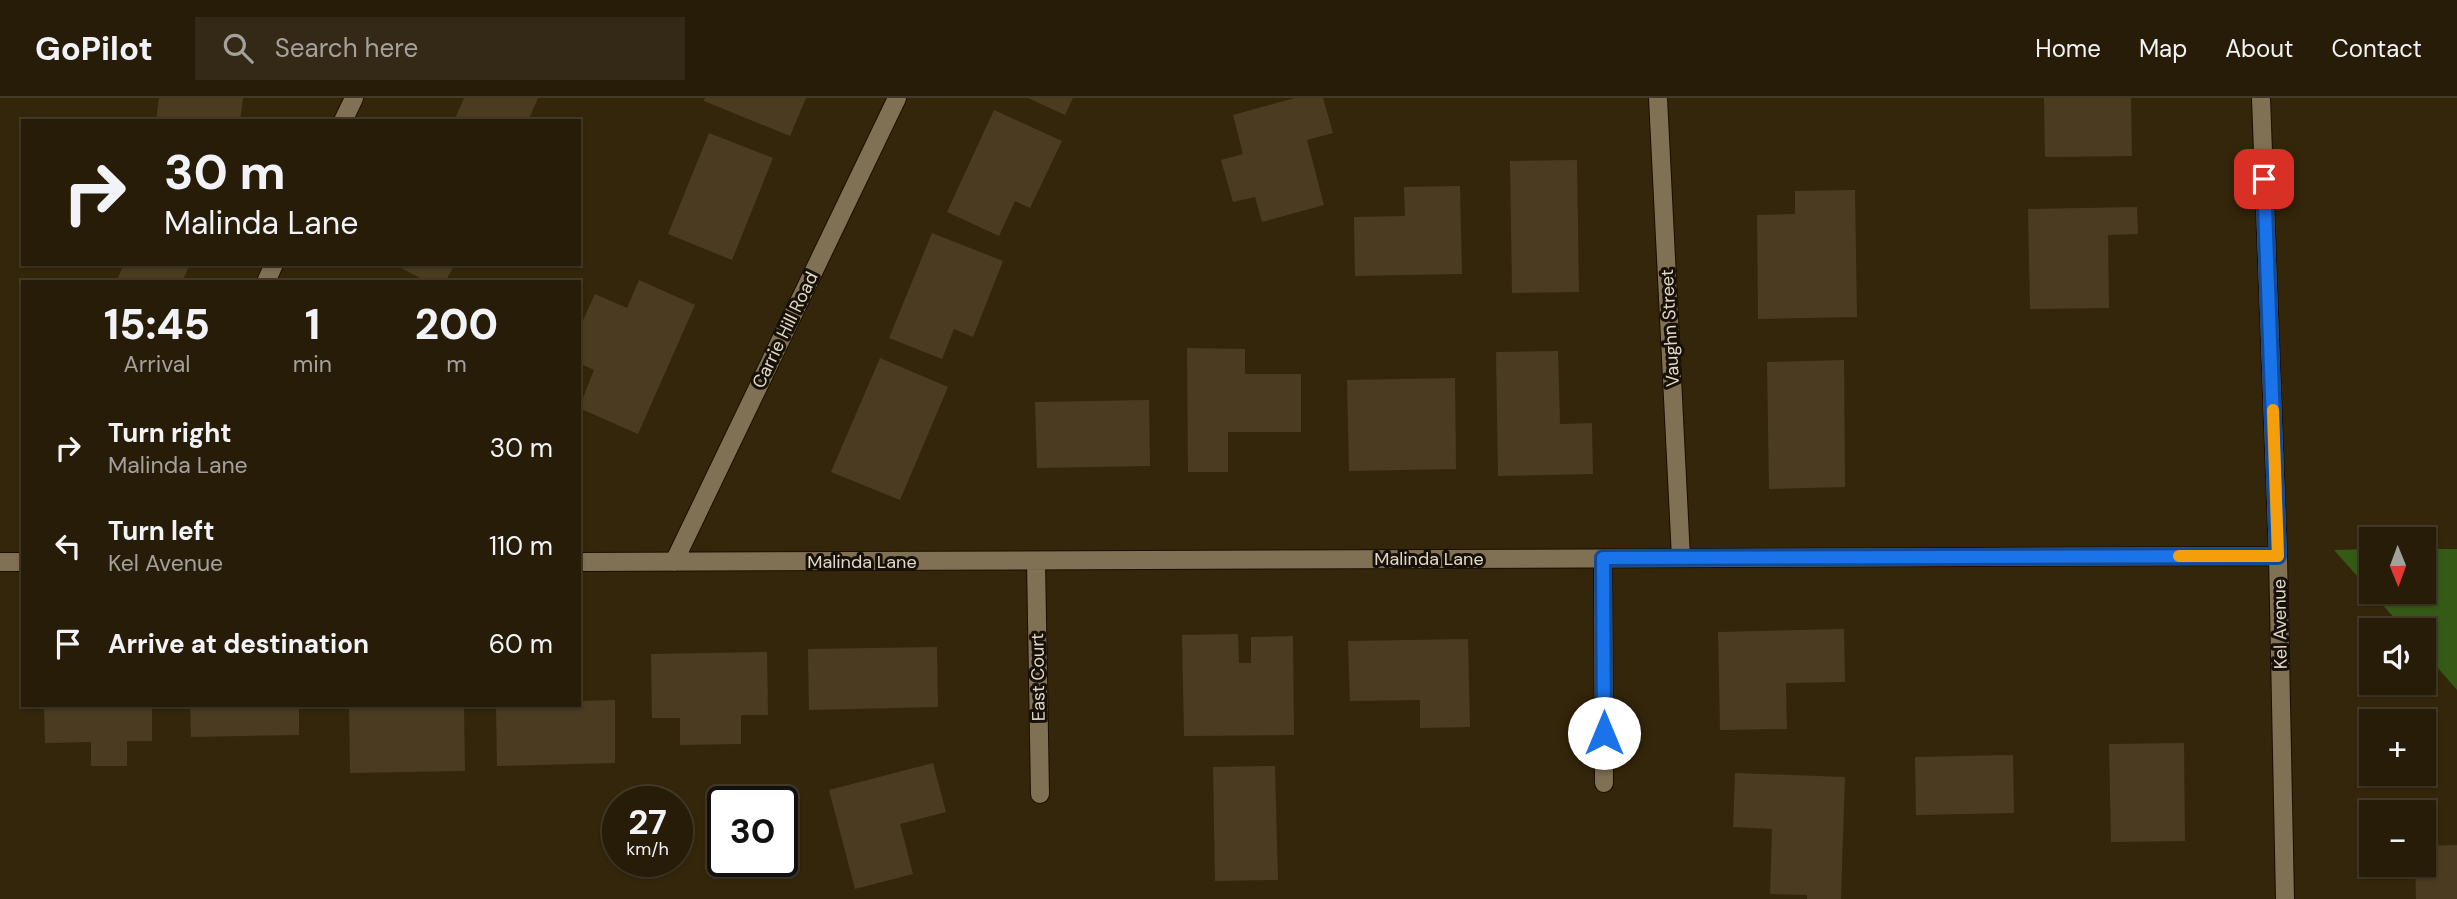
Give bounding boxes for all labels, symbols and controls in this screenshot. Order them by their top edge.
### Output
search box [195,17,685,80]
text: GoPilot [35,27,153,70]
icon: search [219,29,257,67]
text: Search here [275,31,418,65]
text: Home [2035,33,2101,64]
text: Map [2139,33,2187,64]
text: About [2225,33,2294,64]
text: Contact [2332,33,2422,64]
text: 30 m [164,140,286,204]
icon: right [49,147,140,238]
pin [2234,149,2294,209]
icon: arrive [2245,160,2283,198]
text: Malinda Lane [164,202,358,244]
street label: Carrie Hill Road [746,268,824,392]
street label: Vaughn Street [1655,269,1685,387]
text: 15:45 [104,297,210,352]
text: 1 [305,297,320,352]
text: 200 [415,297,498,352]
text: Arrival [123,349,190,379]
text: min [293,349,332,379]
text: m [446,349,467,379]
text: Turn right [108,416,232,450]
icon: right [49,429,87,467]
text: 30 m [490,431,553,465]
text: Malinda Lane [108,450,248,480]
text: Turn left [108,514,215,548]
icon: left [49,527,87,565]
north arrow [2359,527,2436,604]
map controls [2359,527,2436,877]
text: 110 m [489,529,553,563]
street label: Malinda Lane [1374,547,1484,571]
text: Kel Avenue [108,548,223,578]
street label: Malinda Lane [807,550,917,574]
street label: Kel Avenue [2267,579,2293,669]
button: sound [2359,618,2436,695]
icon: arrive [49,625,87,663]
text: Arrive at destination [108,627,369,661]
text: 60 m [489,627,553,661]
street label: East Court [1025,633,1051,721]
position arrow [1567,696,1641,770]
button: + [2359,709,2436,786]
speed limit sign: 30 [707,786,798,877]
text: 27 [628,799,667,845]
button: − [2359,800,2436,877]
text: km/h [626,837,669,861]

